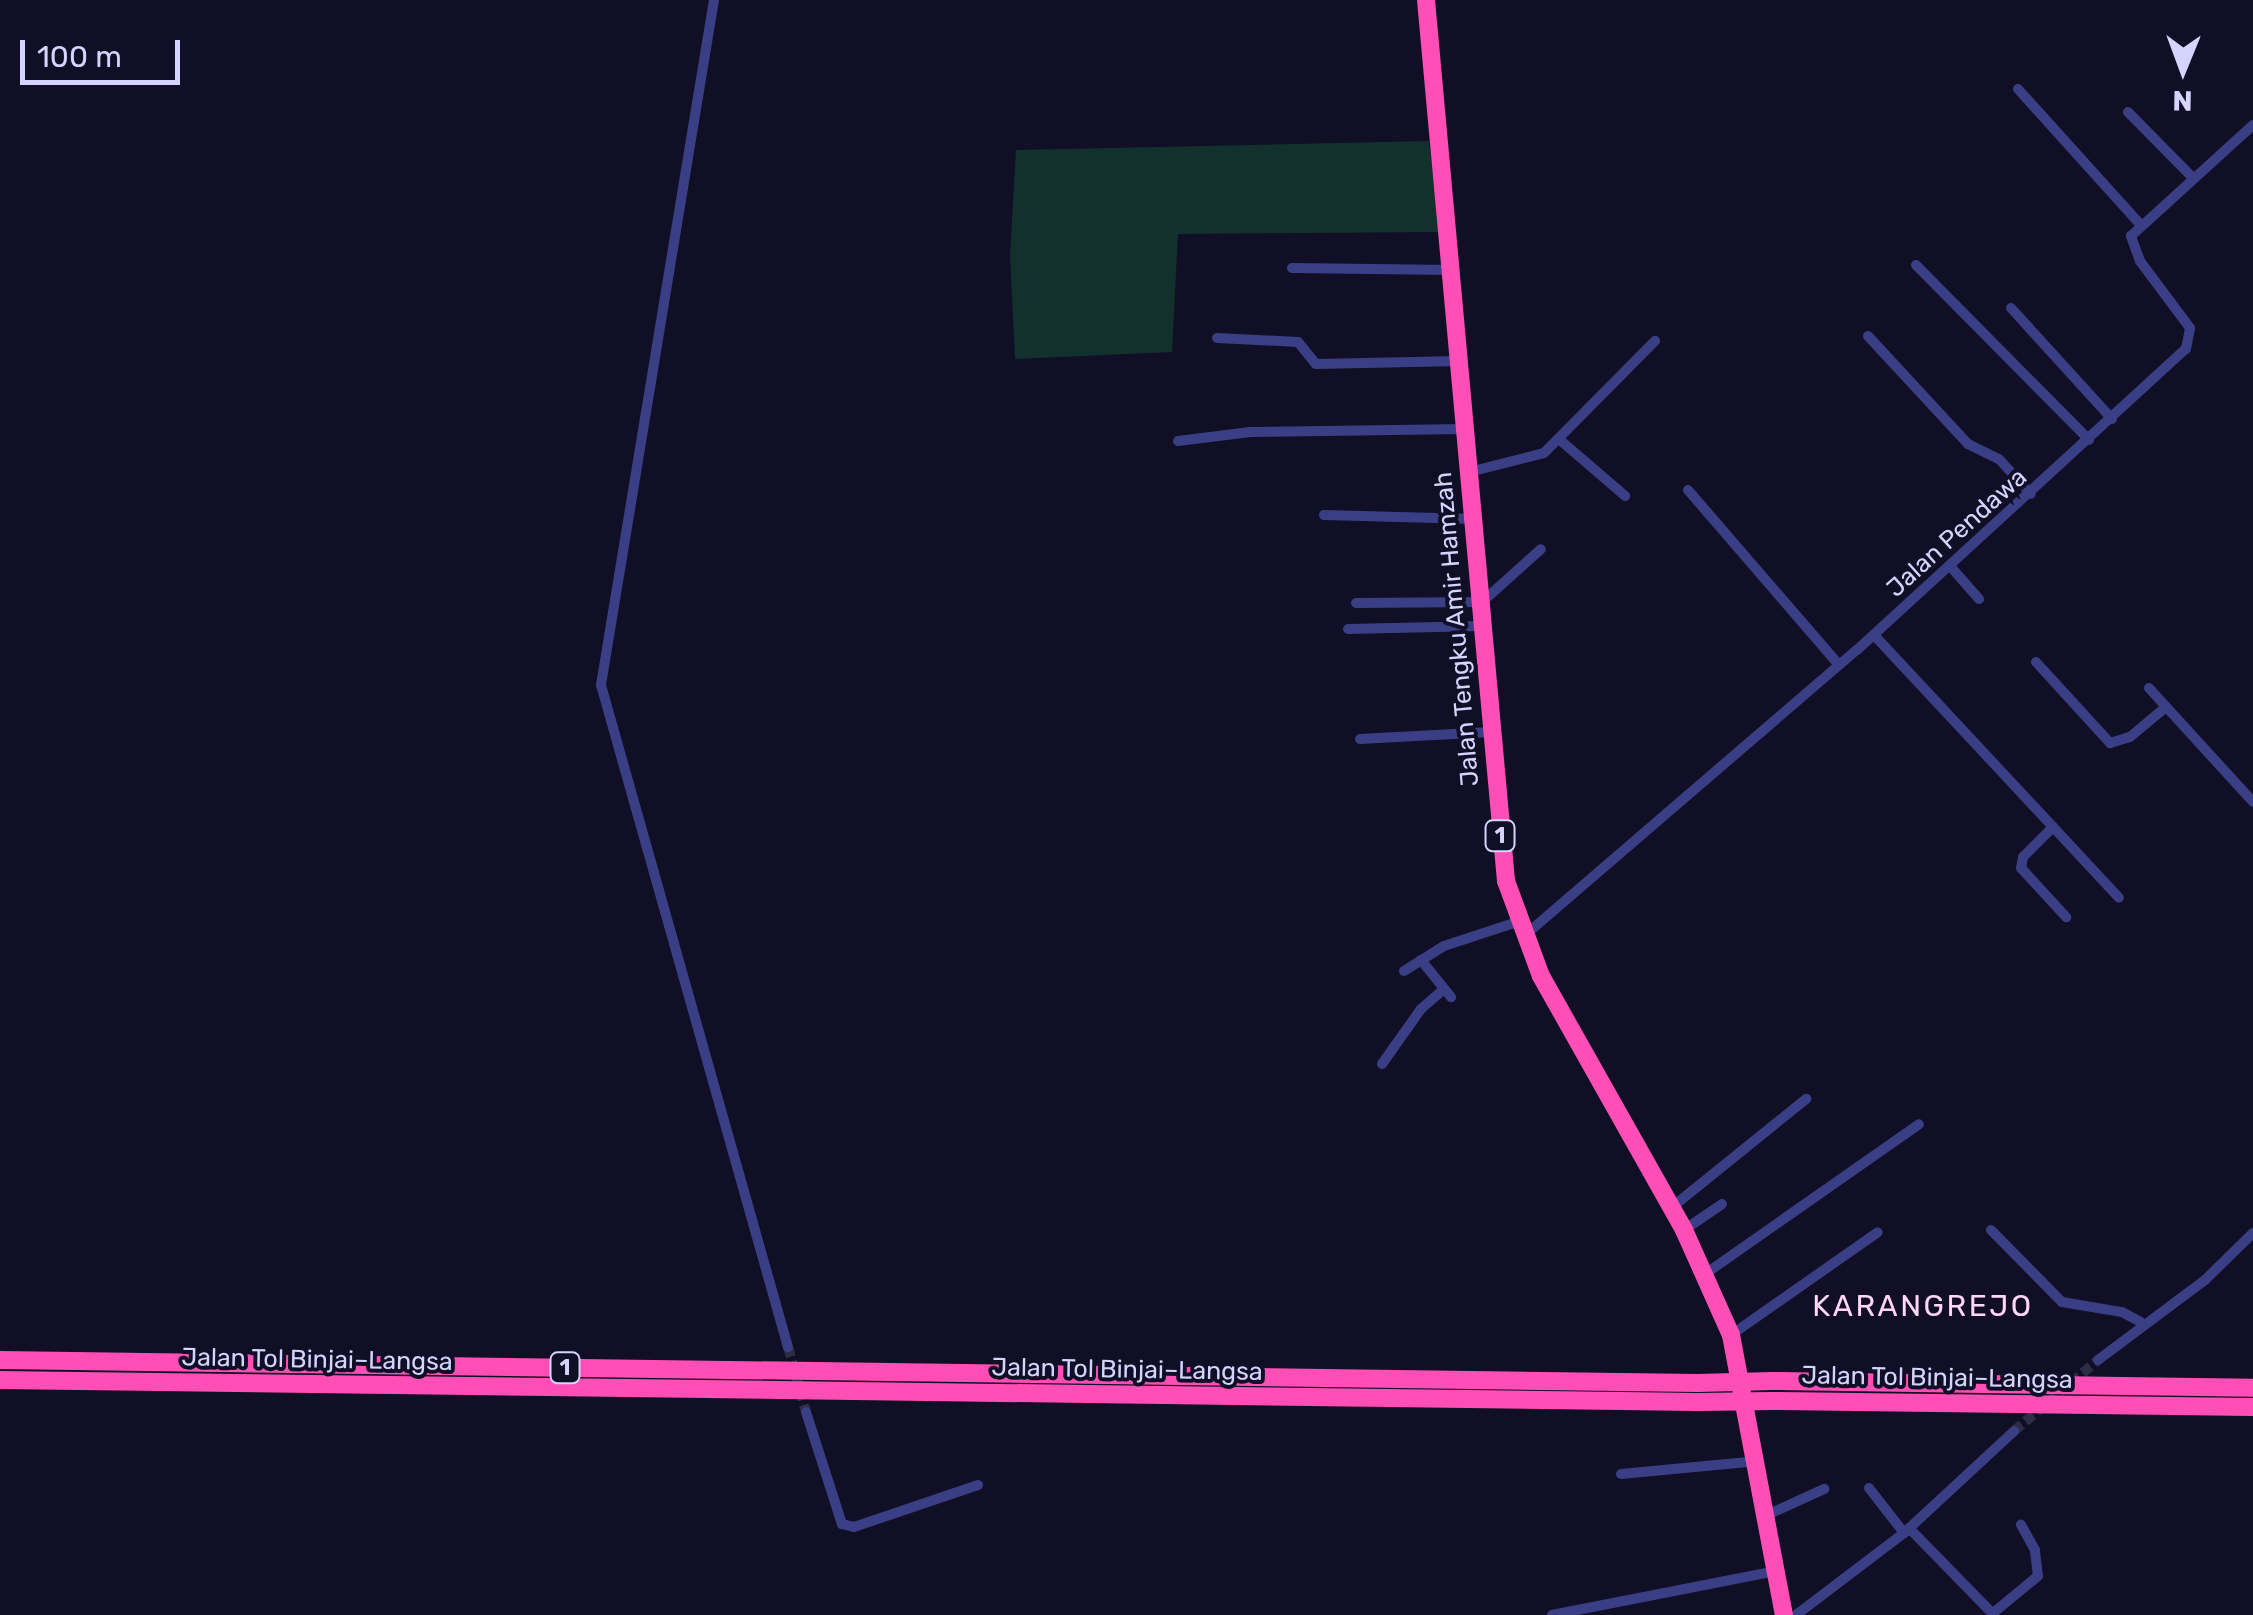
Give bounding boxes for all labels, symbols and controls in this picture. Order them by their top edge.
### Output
scale bar [25,20,185,82]
north arrow [2133,20,2233,120]
text: 100 m [37,39,122,75]
text: N [2172,84,2193,117]
street label: Jalan Pendawa [1881,462,2033,604]
street label: Jalan Tengku Amir Hamzah [1428,470,1486,788]
road number: 1 [1482,819,1518,853]
district label: KARANGREJO [1812,1288,2034,1324]
street label: Jalan Tol Binjai–Langsa [181,1343,453,1377]
road number: 1 [548,1351,582,1385]
street label: Jalan Tol Binjai–Langsa [991,1353,1263,1387]
street label: Jalan Tol Binjai–Langsa [1801,1361,2073,1395]

